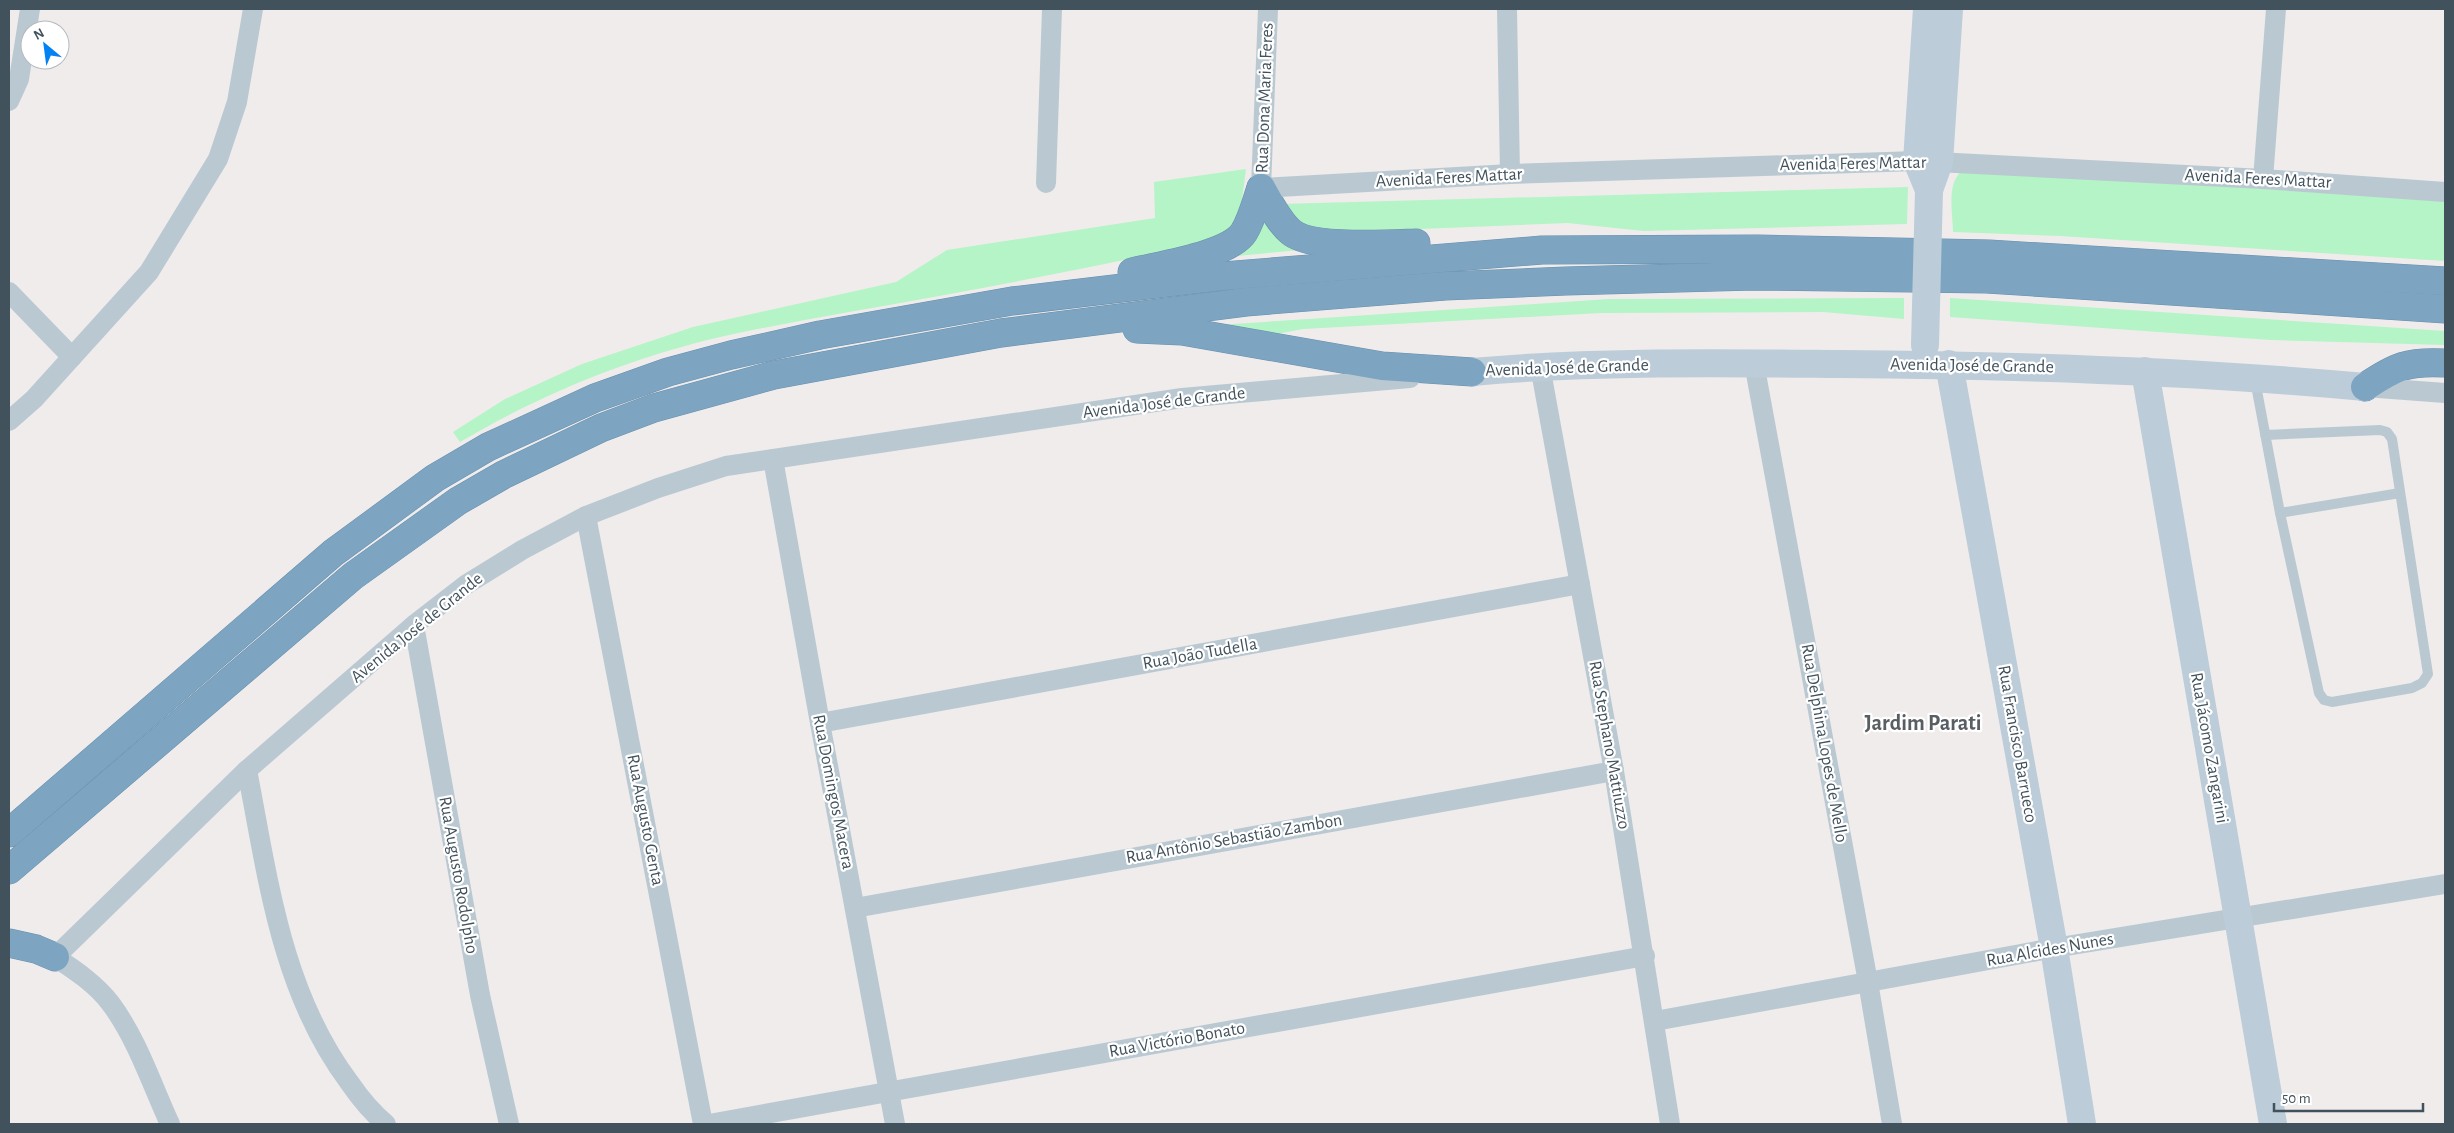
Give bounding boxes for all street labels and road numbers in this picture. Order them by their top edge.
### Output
street label: Rua Dona Maria Feres [1253,22,1277,174]
street label: Avenida Feres Mattar [1779,154,1927,174]
street label: Avenida Feres Mattar [1375,165,1523,191]
street label: Avenida Feres Mattar [2184,166,2332,192]
street label: Avenida José de Grande [1485,356,1649,380]
street label: Avenida José de Grande [1890,356,2054,376]
street label: Avenida José de Grande [1082,384,1246,422]
street label: Avenida José de Grande [348,569,486,687]
street label: Rua João Tudella [1141,635,1259,673]
street label: Rua Delphina Lopes de Mello [1798,642,1850,844]
street label: Rua Stephano Mattiuzzo [1585,659,1633,831]
street label: Rua Francisco Barrueco [1994,664,2040,824]
street label: Rua Jácomo Zangarini [2187,671,2231,825]
street label: Rua Domingos Macera [809,713,857,871]
street label: Rua Augusto Genta [623,753,667,887]
street label: Rua Augusto Rodolpho [435,795,481,955]
street label: Rua Antônio Sebastião Zambon [1124,811,1344,867]
street label: Rua Alcides Nunes [1985,930,2115,970]
street label: Rua Victório Bonato [1108,1019,1247,1061]

